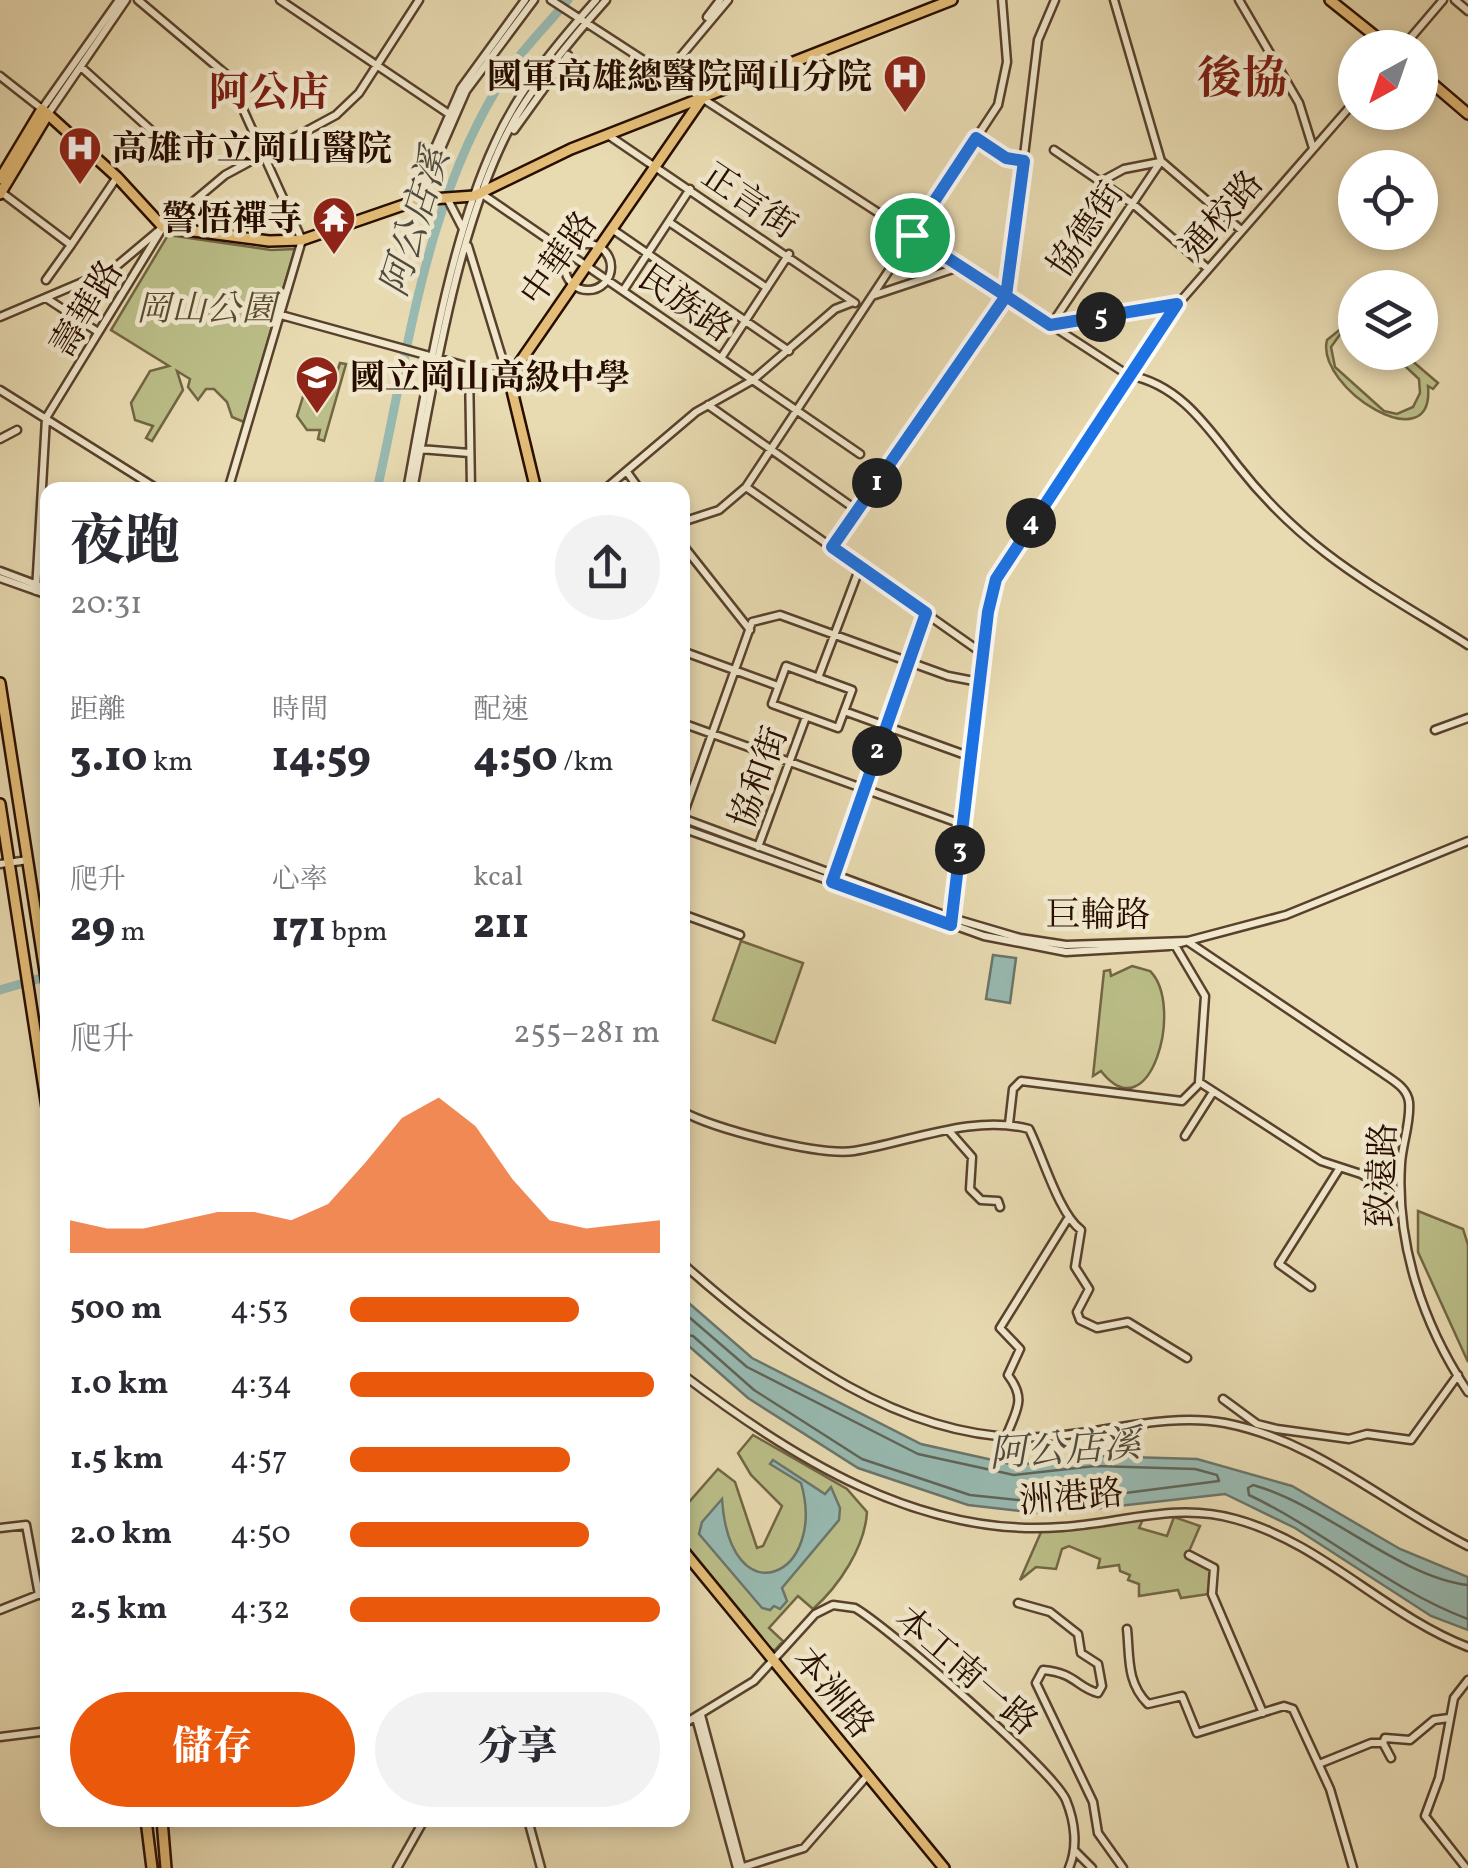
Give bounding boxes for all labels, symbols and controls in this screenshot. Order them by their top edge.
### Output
north arrow [1338,30,1438,130]
map controls [1338,30,1438,370]
district label: 後協 [1197,50,1287,113]
hospital icon: 國軍高雄總醫院岡山分院 [882,53,928,114]
place label: 國軍高雄總醫院岡山分院 [487,55,872,103]
district label: 阿公店 [209,67,329,123]
hospital icon: 高雄市立岡山醫院 [57,125,103,186]
place label: 高雄市立岡山醫院 [112,127,392,175]
water label: 阿公店溪 [370,139,466,303]
button: locate [1338,150,1438,250]
street label: 正言街 [691,153,805,252]
street label: 通校路 [1171,162,1276,272]
street label: 協德街 [1038,174,1137,288]
pin [870,193,955,278]
temple icon: 警悟禪寺 [311,195,357,256]
place label: 警悟禪寺 [162,197,302,245]
street label: 中華路 [511,203,610,316]
icon: arrive [885,208,940,263]
street label: 壽華路 [41,252,136,367]
street label: 民族路 [628,256,741,355]
button: layers [1338,270,1438,370]
park label: 岡山公園 [136,287,281,335]
pin: 5 [1076,292,1126,342]
text: 5 [1094,297,1108,336]
school or university icon: 國立岡山高級中學 [294,354,340,415]
place label: 國立岡山高級中學 [350,356,630,404]
pin: 1 [852,458,902,508]
text: 1 [871,463,883,502]
pin: 4 [1006,498,1056,548]
text: 4 [1023,503,1039,542]
text: 夜跑 [70,507,180,583]
button: share [555,515,660,620]
text: 20:31 [70,583,142,627]
text: 距離 [70,691,126,730]
text: 時間 [272,691,328,730]
text: 配速 [473,691,529,730]
street label: 協和街 [720,720,801,836]
pin: 2 [852,726,902,776]
text: 3.10 [70,730,147,789]
text: 14:59 [272,730,371,789]
text: 4:50 [473,730,558,789]
text: 2 [870,731,884,770]
text: km [147,743,193,782]
text: /km [558,743,614,782]
pin: 3 [935,825,985,875]
text: 3 [953,830,967,869]
text: kcal [473,858,523,897]
text: 爬升 [70,861,126,900]
text: 心率 [272,861,328,900]
street label: 巨輪路 [1045,893,1151,941]
text: 211 [473,897,529,956]
text: 29 [70,900,115,959]
text: 171 [272,900,326,959]
text: m [115,913,146,952]
text: bpm [326,913,388,952]
text: 255–281 m [513,1012,660,1056]
text: 爬升 [70,1019,134,1063]
street label: 致遠路 [1358,1122,1410,1228]
text: 500 m [70,1288,162,1332]
text: 4:53 [230,1288,288,1332]
text: 1.0 km [70,1363,168,1407]
text: 4:34 [230,1363,292,1407]
water label: 阿公店溪 [988,1419,1147,1483]
text: 1.5 km [70,1438,164,1482]
text: 4:57 [230,1438,288,1482]
street label: 洲港路 [1017,1471,1126,1527]
text: 2.0 km [70,1513,172,1557]
text: 4:50 [230,1513,291,1557]
text: 2.5 km [70,1588,168,1632]
text: 4:32 [230,1588,290,1632]
street label: 本工南一路 [883,1597,1047,1748]
street label: 本洲路 [780,1638,883,1750]
button: 儲存 [70,1692,355,1807]
button: 分享 [375,1692,660,1807]

